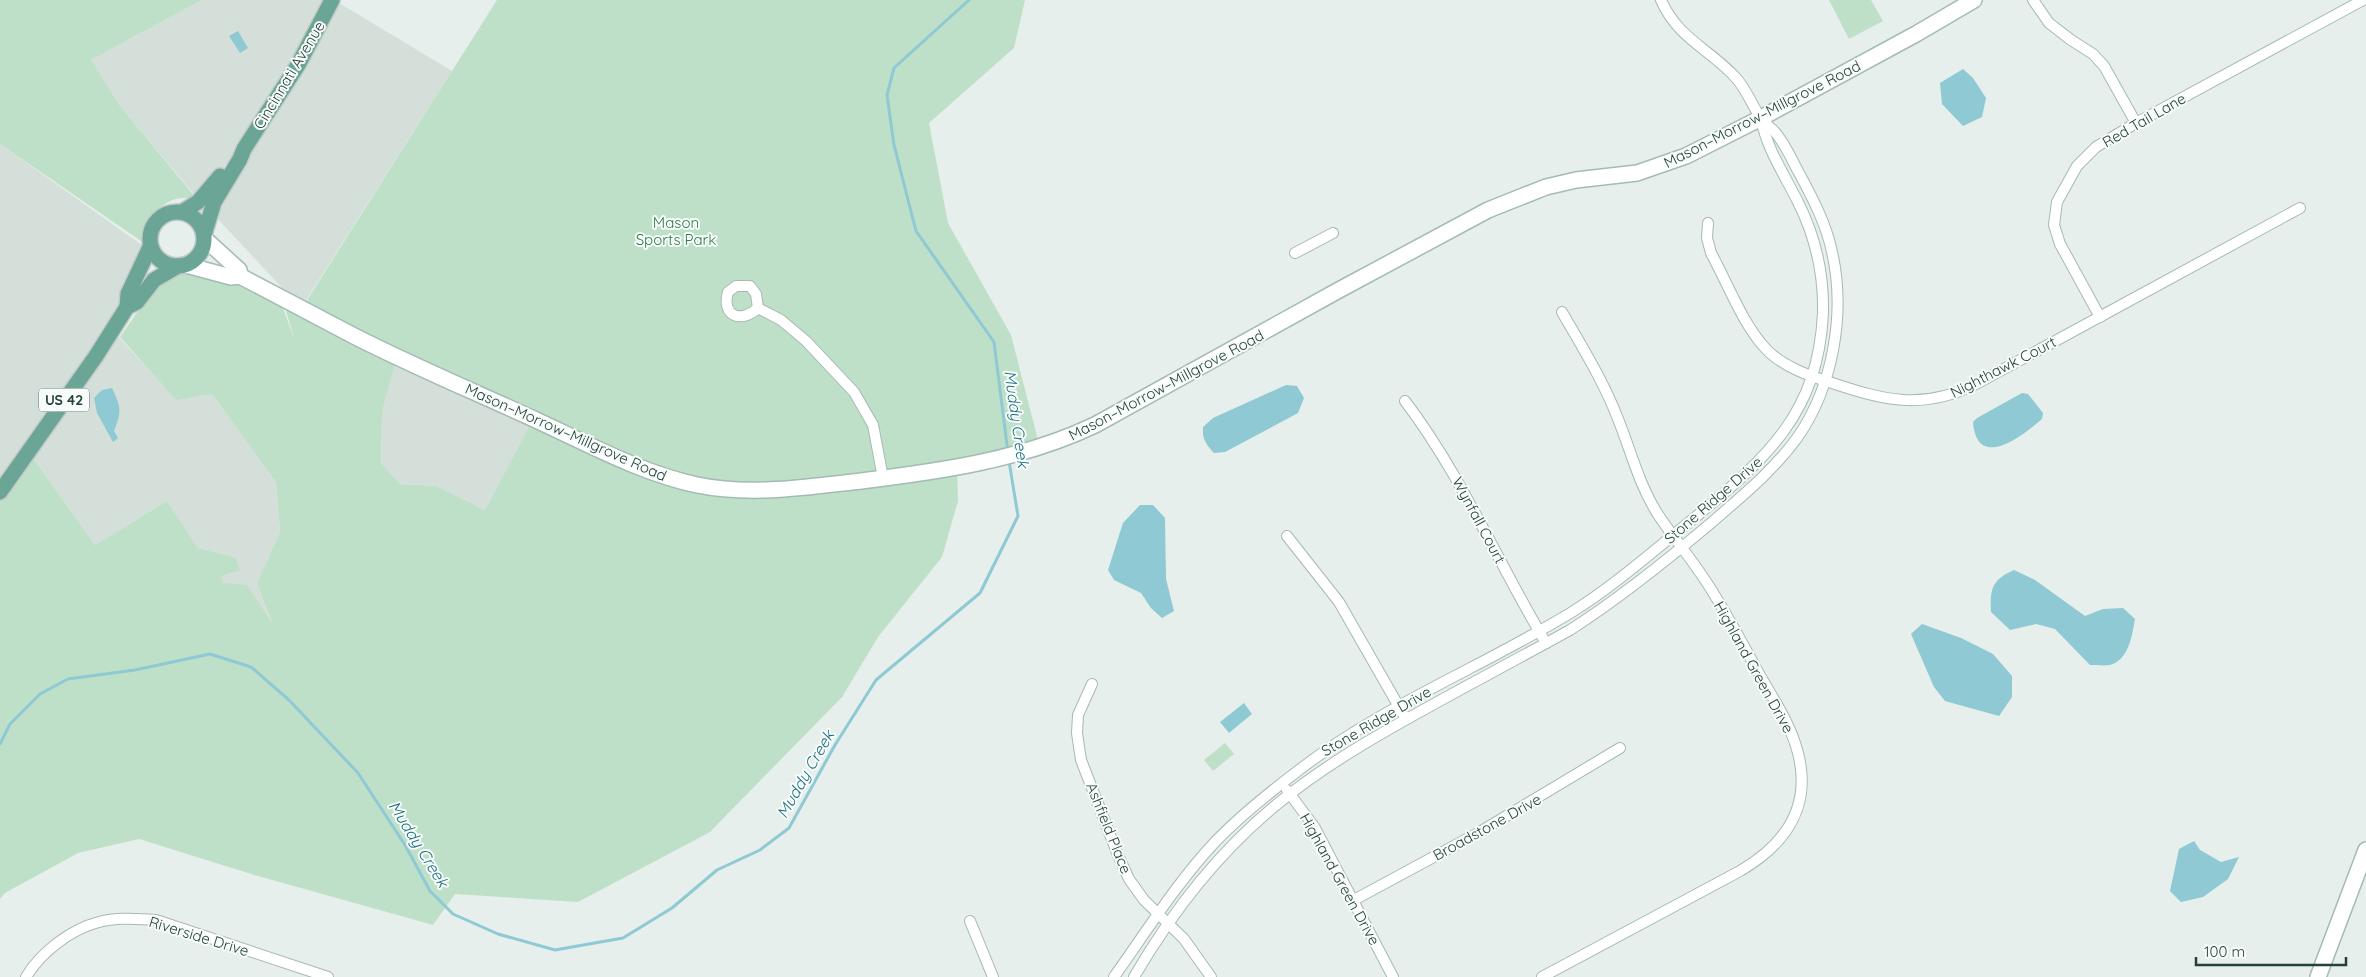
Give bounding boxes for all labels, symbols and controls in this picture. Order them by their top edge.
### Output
street label: Cincinnati Avenue [249,17,329,133]
street label: Mason–Morrow–Millgrove Road [1660,56,1864,172]
street label: Red Tail Lane [2099,88,2189,152]
park label: Mason Sports Park [636,213,716,249]
street label: Mason–Morrow–Millgrove Road [1065,325,1267,445]
street label: Nighthawk Court [1947,332,2059,402]
water label: Muddy Creek [1000,369,1034,470]
street label: Mason–Morrow–Millgrove Road [462,379,670,485]
road number: US 42 [39,388,89,412]
street label: Stone Ridge Drive [1660,452,1766,548]
street label: Wynfall Court [1448,473,1510,567]
street label: Highland Green Drive [1710,598,1798,736]
street label: Stone Ridge Drive [1318,682,1434,760]
water label: Muddy Creek [772,725,839,821]
street label: Ashfield Place [1082,780,1136,876]
street label: Broadstone Drive [1430,789,1544,865]
water label: Muddy Creek [385,797,454,892]
street label: Highland Green Drive [1296,810,1384,948]
street label: Riverside Drive [147,912,251,960]
scale bar [2196,934,2346,966]
text: 100 m [2204,942,2245,961]

